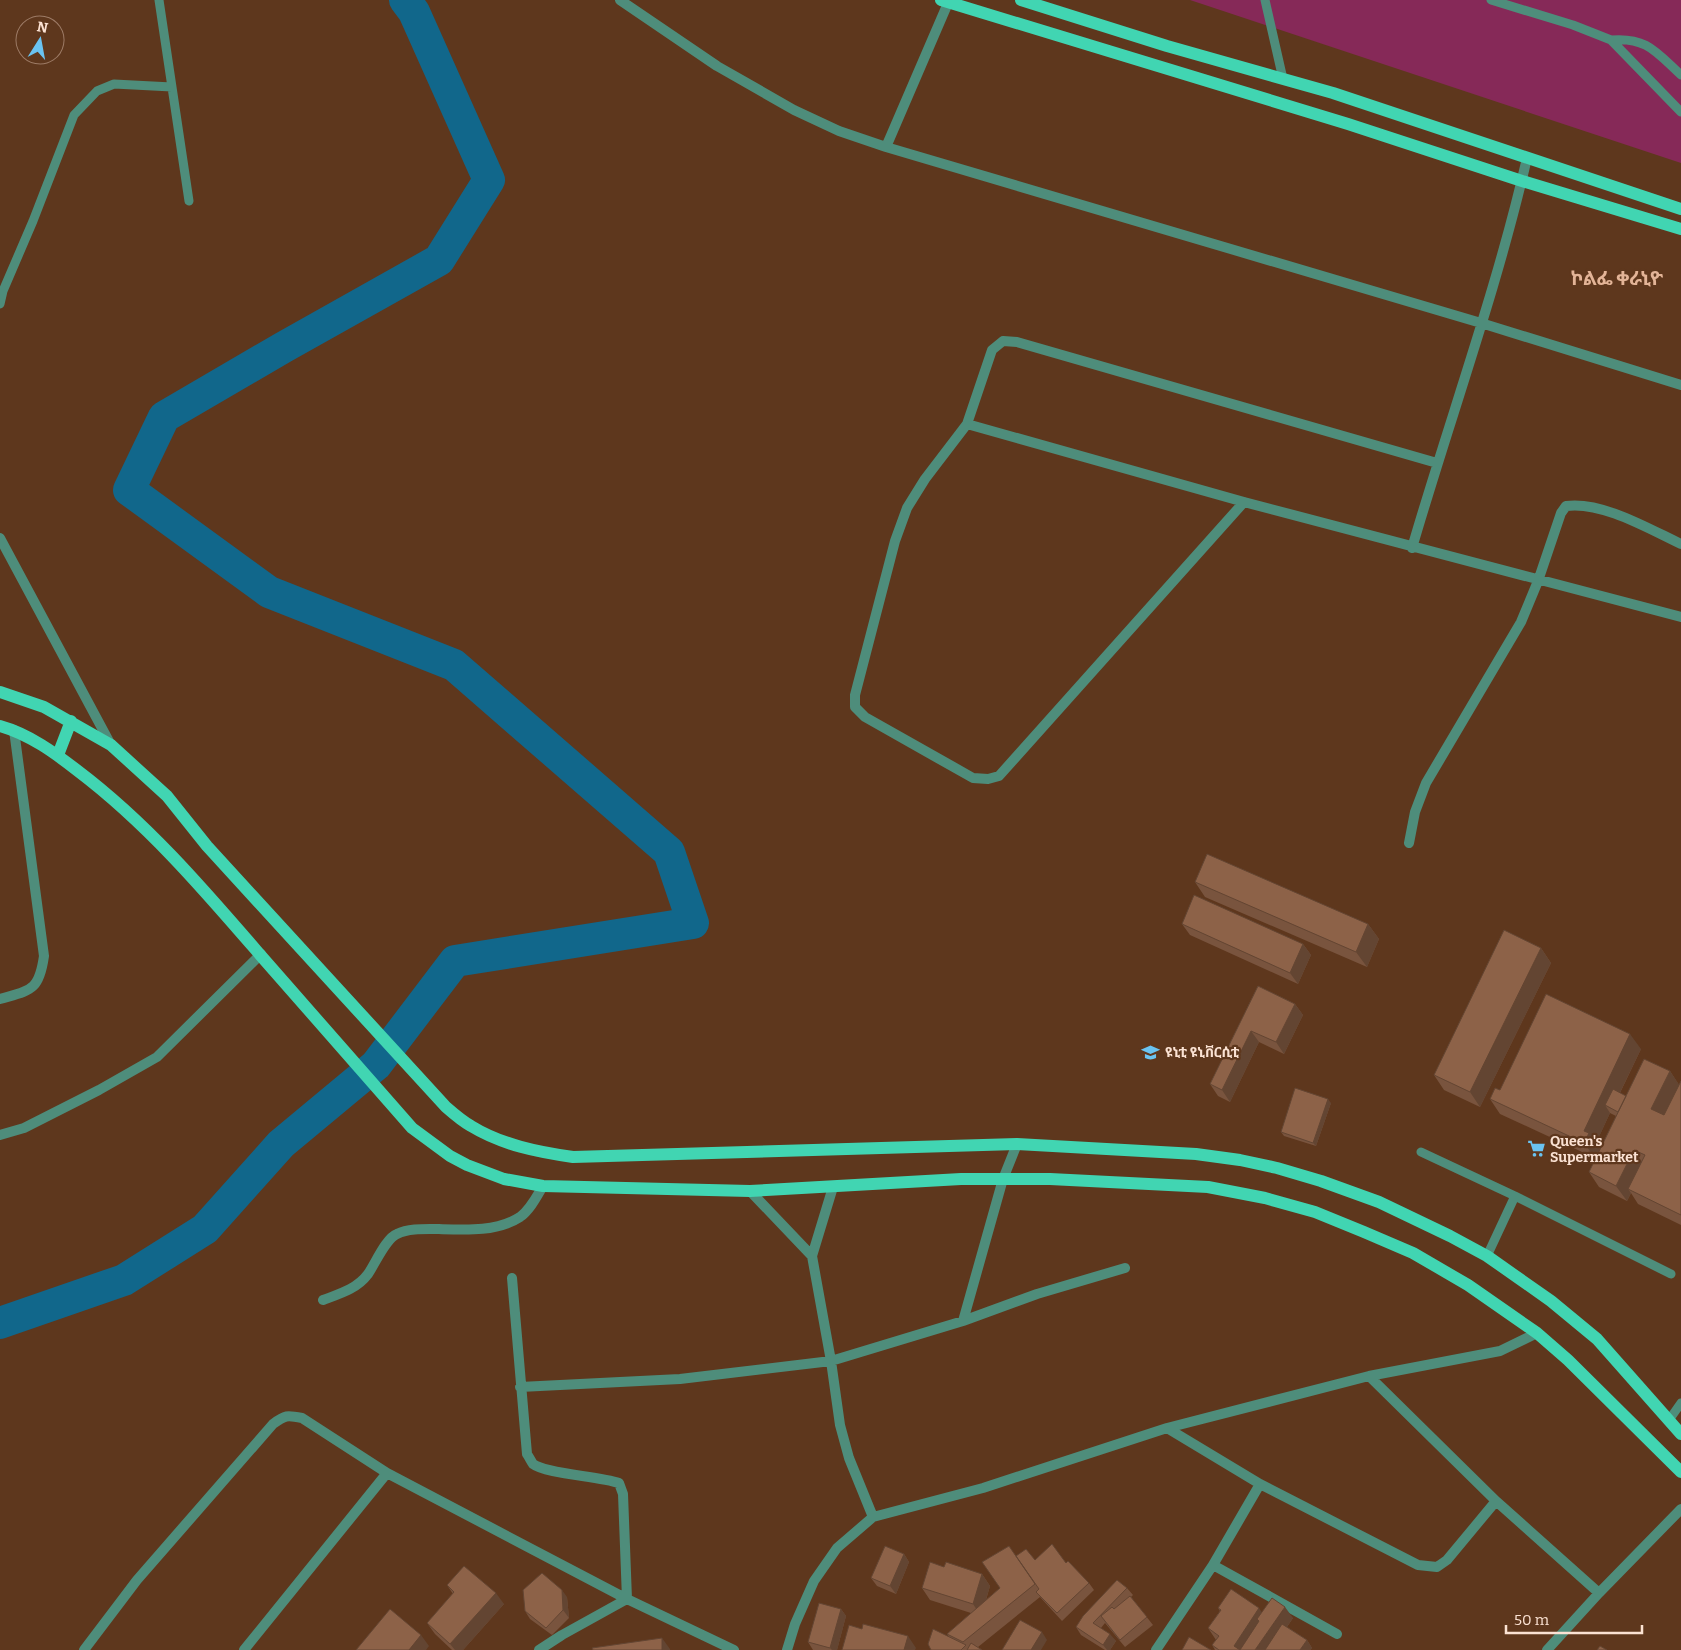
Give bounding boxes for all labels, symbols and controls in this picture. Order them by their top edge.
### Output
north arrow [15,15,65,65]
text: N [35,18,49,37]
district label: ኮልፌ ቀራኒዮ [1571,267,1664,290]
school or university icon: ዩኒቲ ዩኒቨርሲቲ [1141,1042,1161,1062]
place label: ዩኒቲ ዩኒቨርሲቲ [1165,1044,1240,1061]
place label: Queen's Supermarket [1550,1133,1639,1166]
supermarket icon: Queen's Supermarket [1526,1139,1546,1159]
scale bar [1506,1602,1642,1634]
text: 50 m [1514,1611,1550,1629]

